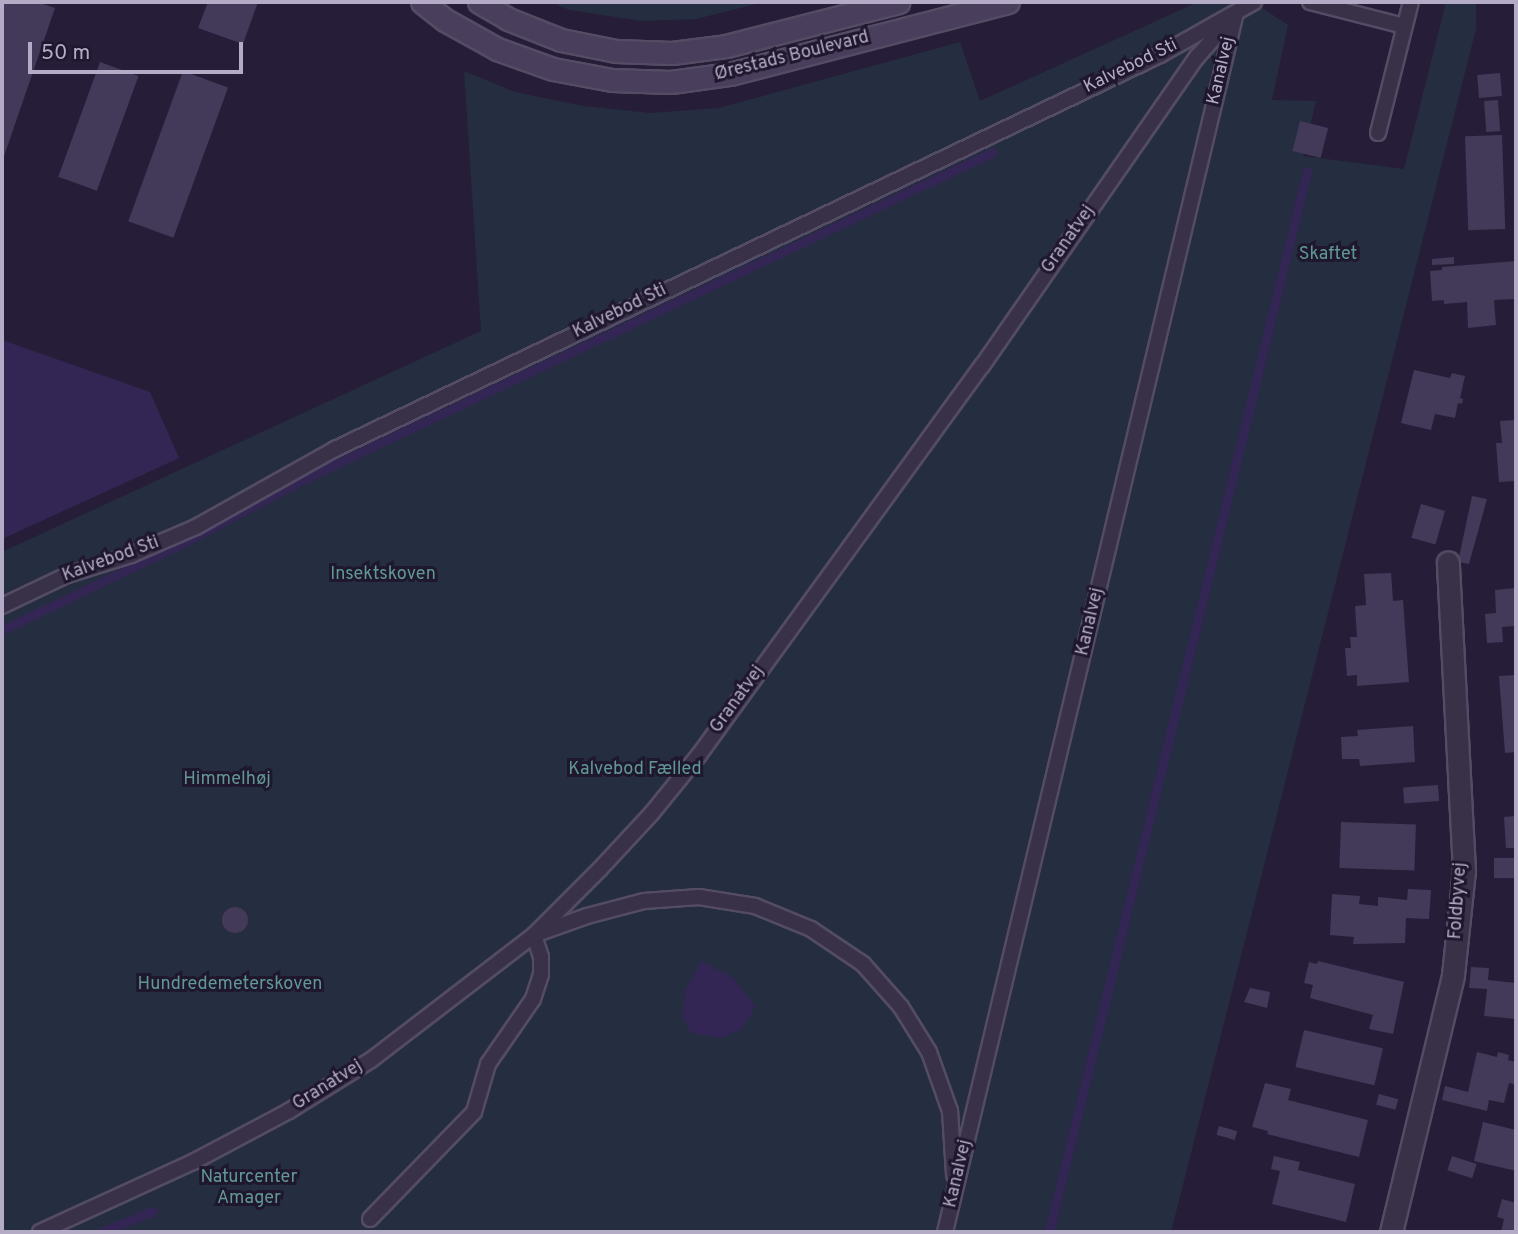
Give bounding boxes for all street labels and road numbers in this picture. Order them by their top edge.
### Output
street label: Ørestads Boulevard [713,27,871,87]
street label: Kalvebod Sti [1081,35,1181,99]
street label: Kanalvej [1204,35,1240,107]
street label: Granatvej [1038,202,1100,278]
street label: Kalvebod Sti [570,280,670,344]
street label: Kalvebod Sti [60,533,162,587]
street label: Kanalvej [1073,586,1109,658]
street label: Granatvej [706,662,770,738]
street label: Foldbyvej [1446,862,1472,940]
street label: Granatvej [289,1056,367,1116]
street label: Kanalvej [941,1138,977,1210]

